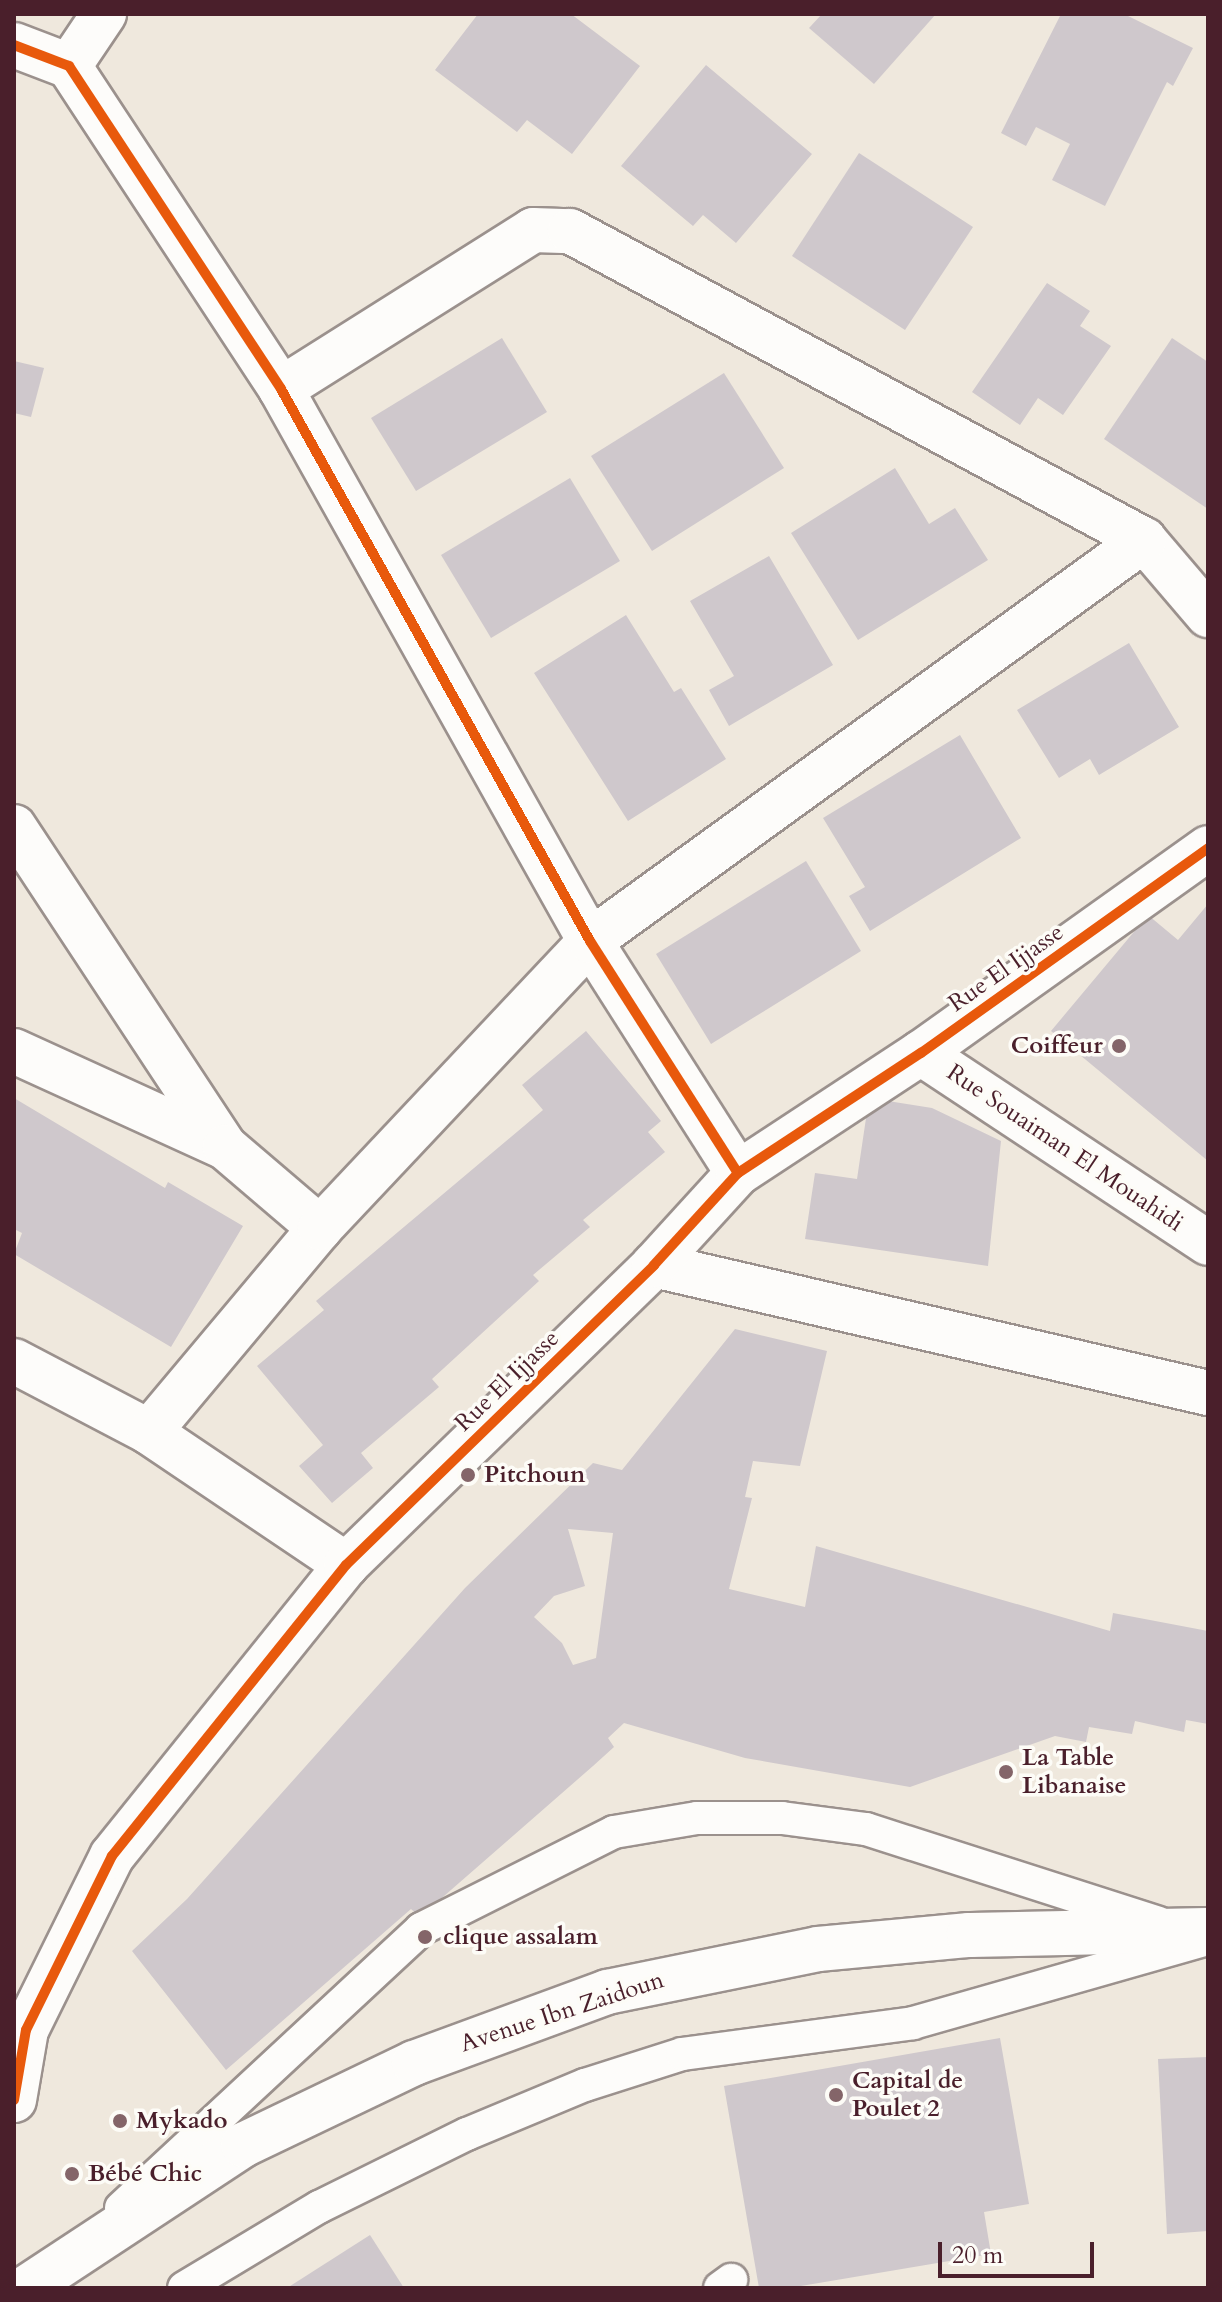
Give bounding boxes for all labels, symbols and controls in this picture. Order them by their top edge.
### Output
street label: Rue El Ijjasse [943,918,1069,1018]
place label: Coiffeur [1011,1032,1103,1060]
marker: Coiffeur [1110,1037,1128,1055]
street label: Rue Souaiman El Mouahidi [941,1058,1189,1238]
street label: Rue El Ijjasse [449,1324,565,1438]
place label: Pitchoun [484,1461,585,1489]
marker: Pitchoun [459,1466,477,1484]
place label: La Table Libanaise [1022,1744,1126,1800]
marker: La Table Libanaise [997,1763,1015,1781]
place label: clique assalam [443,1923,598,1951]
marker: clique assalam [414,1926,436,1948]
street label: Avenue Ibn Zaidoun [457,1966,667,2058]
place label: Capital de Poulet 2 [852,2067,963,2123]
marker: Capital de Poulet 2 [827,2086,845,2104]
place label: Mykado [136,2107,228,2135]
marker: Mykado [111,2112,129,2130]
place label: Bébé Chic [88,2160,202,2188]
marker: Bébé Chic [63,2165,81,2183]
scale bar [942,2226,1098,2276]
text: 20 m [952,2239,1003,2272]

